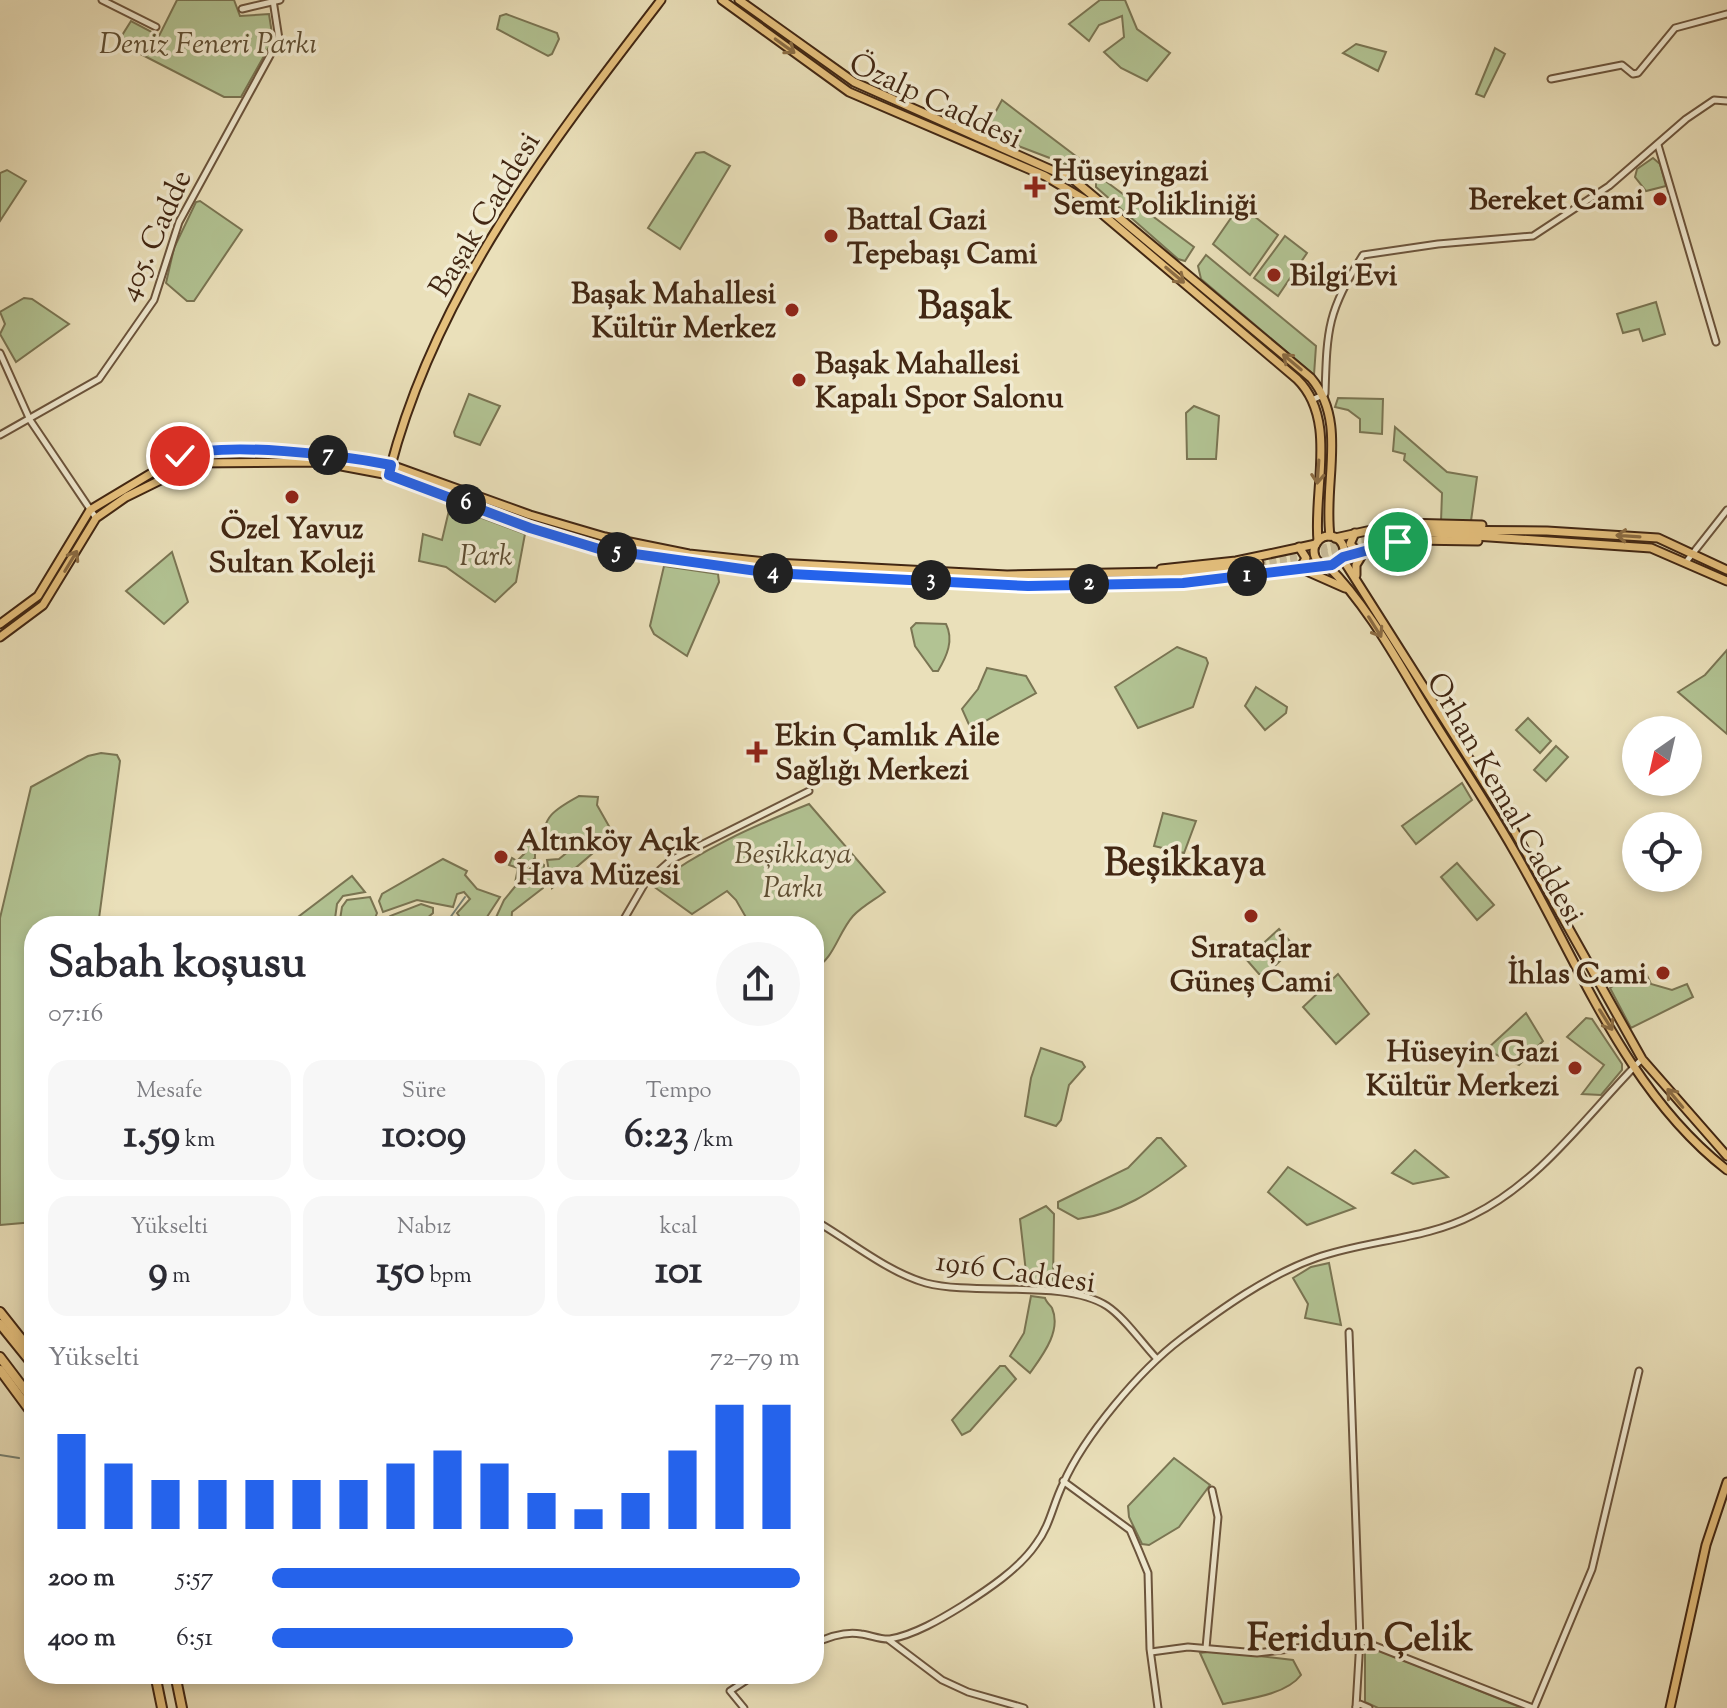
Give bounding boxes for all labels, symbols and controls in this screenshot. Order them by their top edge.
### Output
park label: Deniz Feneri Parkı [99,24,317,67]
one-way arrow [774,37,796,54]
street label: Özalp Caddesi [841,43,1029,161]
street label: Başak Caddesi [420,125,552,306]
place label: Hüseyingazi Semt Polikliniği [1053,151,1258,228]
street label: 405. Cadde [108,164,204,308]
marker: Hüseyingazi Semt Polikliniği [1024,176,1046,198]
place label: Bereket Cami [1469,180,1644,223]
marker: Bereket Cami [1651,190,1669,208]
place label: Battal Gazi Tepebaşı Cami [847,200,1038,277]
marker: Battal Gazi Tepebaşı Cami [822,227,840,245]
place label: Bilgi Evi [1290,256,1398,299]
one-way arrow [1164,266,1185,284]
marker: Bilgi Evi [1265,266,1283,284]
place label: Başak Mahallesi Kültür Merkez [571,274,776,351]
district label: Başak [918,282,1013,336]
marker: Başak Mahallesi Kültür Merkez [783,301,801,319]
place label: Başak Mahallesi Kapalı Spor Salonu [815,344,1064,421]
one-way arrow [1282,353,1302,371]
marker: Başak Mahallesi Kapalı Spor Salonu [790,371,808,389]
pin [146,422,214,490]
icon: check [158,434,202,478]
pin: 7 [308,435,348,475]
text: 7 [322,439,334,471]
one-way arrow [1310,458,1325,485]
pin: 6 [446,484,486,524]
marker: Özel Yavuz Sultan Koleji [283,488,301,506]
text: 6 [461,488,471,520]
pin [1364,508,1432,576]
place label: Özel Yavuz Sultan Koleji [209,509,376,586]
icon: arrive [1376,520,1420,564]
one-way arrow [1615,528,1642,543]
pin: 5 [597,532,637,572]
park label: Park [459,536,513,579]
text: 5 [613,536,621,568]
one-way arrow [64,550,80,573]
pin: 4 [753,553,793,593]
pin: 1 [1227,556,1267,596]
text: 4 [767,557,779,589]
pin: 3 [911,560,951,600]
text: 1 [1243,560,1251,592]
text: 3 [927,564,935,596]
pin: 2 [1069,564,1109,604]
text: 2 [1084,568,1094,600]
one-way arrow [1367,615,1383,638]
street label: Orhan Kemal Caddesi [1414,665,1594,933]
place label: Ekin Çamlık Aile Sağlığı Merkezi [775,716,1000,793]
north arrow [1622,716,1702,796]
map controls [1622,716,1702,892]
marker: Ekin Çamlık Aile Sağlığı Merkezi [746,741,768,763]
button: locate [1622,812,1702,892]
place label: Altınköy Açık Hava Müzesi [517,821,701,898]
park label: Beşikkaya Parkı [734,834,852,911]
district label: Beşikkaya [1104,839,1267,893]
marker: Altınköy Açık Hava Müzesi [492,848,510,866]
marker: Sırataçlar Güneş Cami [1242,907,1260,925]
place label: Sırataçlar Güneş Cami [1170,928,1333,1005]
text: Sabah koşusu [48,934,306,997]
button: share [716,942,800,1026]
place label: İhlas Cami [1508,954,1647,997]
marker: İhlas Cami [1654,964,1672,982]
text: 07:16 [48,996,103,1033]
one-way arrow [1598,1008,1614,1031]
place label: Hüseyin Gazi Kültür Merkezi [1366,1032,1559,1109]
marker: Hüseyin Gazi Kültür Merkezi [1566,1059,1584,1077]
text: Mesafe [136,1076,203,1108]
text: Süre [402,1076,446,1108]
text: Tempo [646,1076,712,1108]
one-way arrow [1666,1089,1684,1109]
text: 1.59 [123,1108,180,1165]
text: 10:09 [382,1108,466,1165]
text: 6:23 [624,1108,689,1165]
text: km [180,1125,215,1157]
text: /km [689,1125,733,1157]
text: Yükselti [131,1212,208,1244]
text: Nabız [397,1212,451,1244]
text: kcal [660,1212,698,1244]
street label: 1916 Caddesi [933,1241,1098,1306]
text: 9 [148,1244,168,1301]
text: 150 [376,1244,425,1301]
text: 101 [655,1244,702,1301]
text: m [168,1261,191,1293]
text: bpm [425,1261,472,1293]
text: Yükselti [48,1340,139,1377]
text: 72–79 m [710,1340,800,1377]
text: 200 m [48,1560,115,1597]
text: 5:57 [176,1560,214,1597]
district label: Feridun Çelik [1247,1614,1473,1668]
text: 400 m [48,1620,115,1657]
text: 6:51 [176,1620,213,1657]

